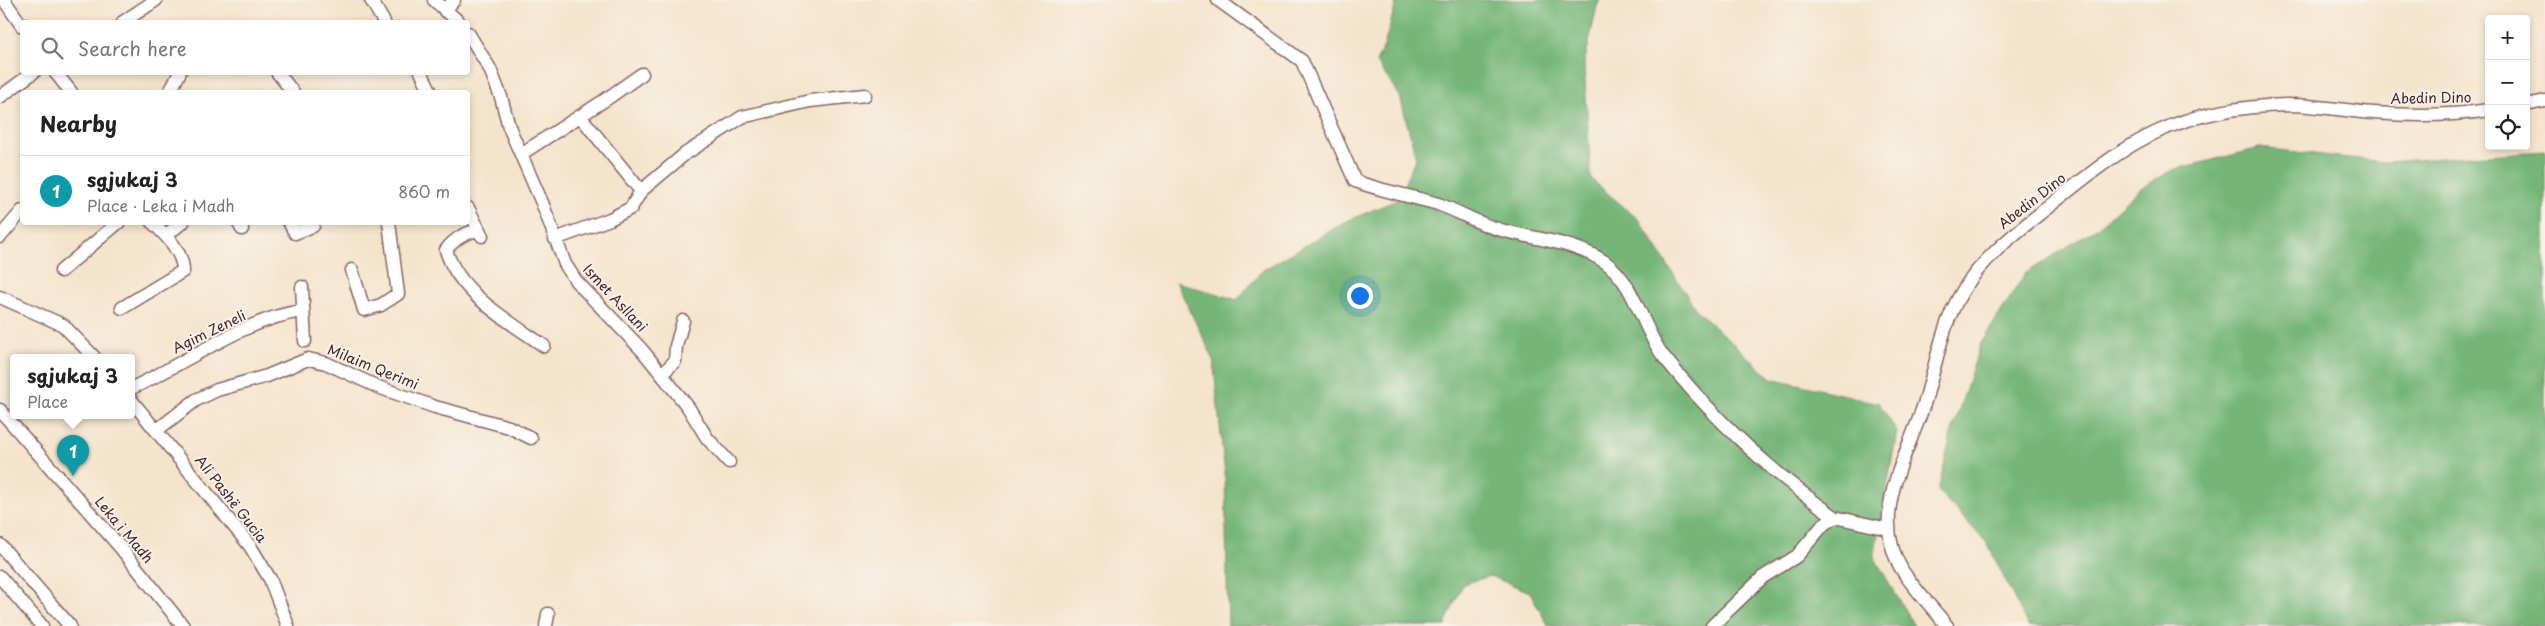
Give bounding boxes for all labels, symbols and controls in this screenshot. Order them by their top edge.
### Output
map controls [2485,15,2530,150]
button: + [2485,15,2530,60]
search box [20,20,470,75]
icon: search [38,34,66,62]
text: Search here [78,34,187,62]
button: − [2485,60,2530,105]
street label: Abedin Dino [2390,86,2472,109]
button: locate [2485,105,2530,150]
text: Nearby [40,107,117,139]
text: sgjukaj 3 [87,165,178,193]
street label: Abedin Dino [1993,167,2070,234]
text: 1 [52,179,60,203]
text: 860 m [398,179,450,203]
text: Place · Leka i Madh [87,193,235,217]
street label: Ismet Asllani [578,259,652,336]
your location [1347,283,1373,309]
street label: Agim Zeneli [168,305,249,358]
street label: Milaim Qerimi [324,339,422,394]
popup [10,354,135,419]
text: sgjukaj 3 [27,361,118,389]
text: Place [27,389,68,413]
pin: 1 [57,435,89,476]
street label: Ali Pashë Gucia [190,450,273,547]
street label: Leka i Madh [90,492,159,568]

